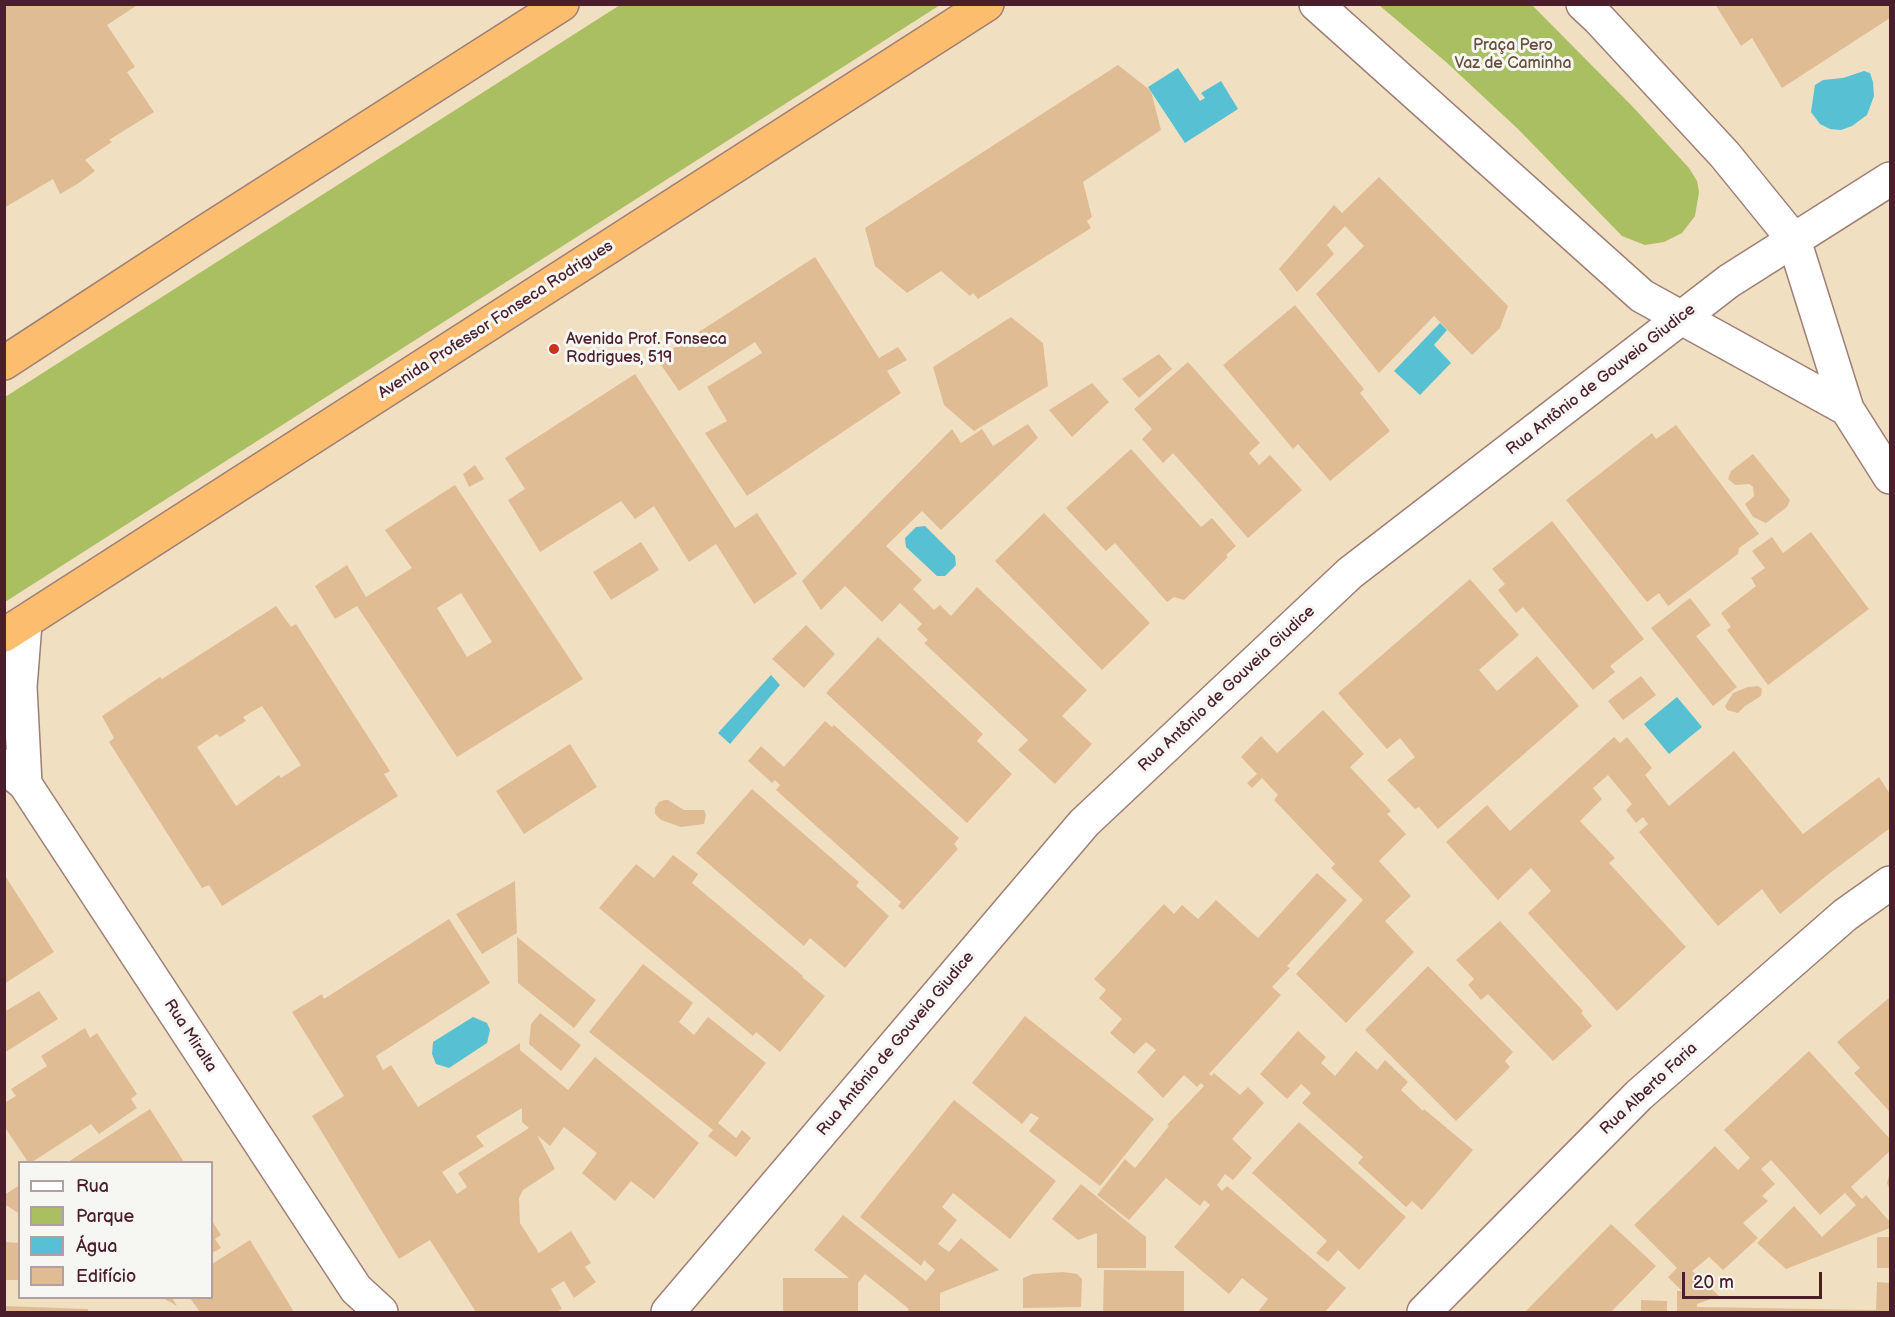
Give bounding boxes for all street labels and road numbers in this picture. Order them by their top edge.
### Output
street label: Avenida Professor Fonseca Rodrigues [375,237,617,403]
street label: Rua Antônio de Gouveia Giudice [1503,300,1699,460]
street label: Rua Antônio de Gouveia Giudice [1135,602,1319,776]
street label: Rua Antônio de Gouveia Giudice [813,948,979,1140]
street label: Rua Miralta [159,996,221,1076]
street label: Rua Alberto Faria [1596,1039,1702,1139]

